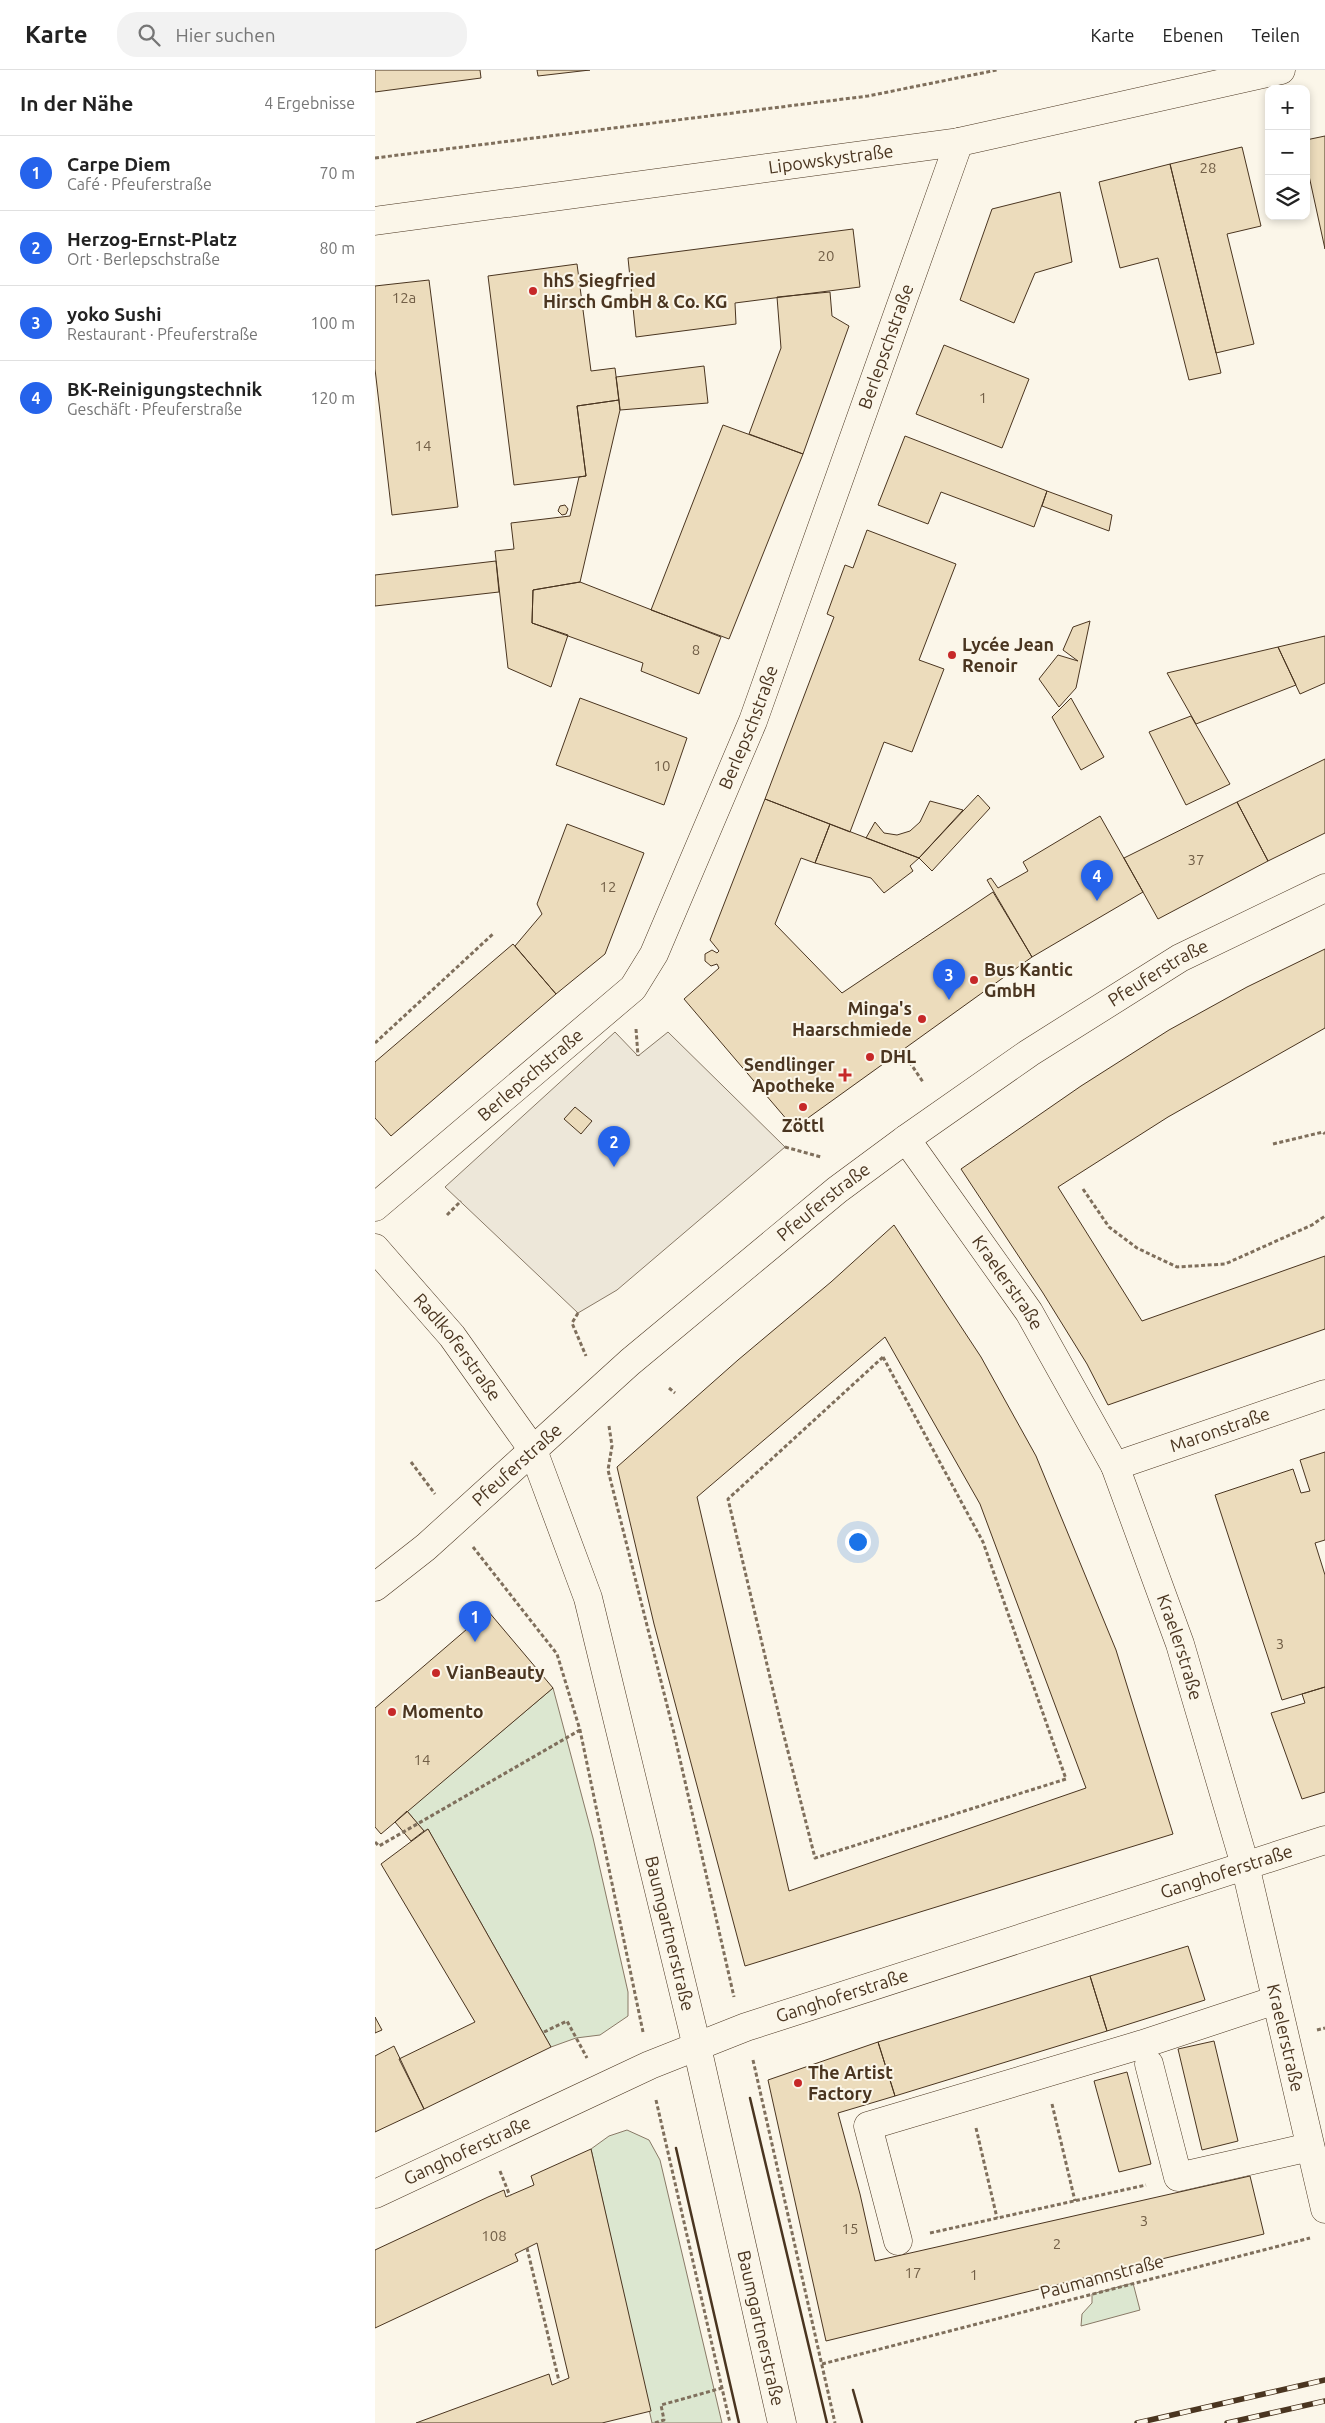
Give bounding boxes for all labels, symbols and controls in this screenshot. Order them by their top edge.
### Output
search box [117,12,467,57]
text: Karte [25,21,87,48]
icon: search [135,21,163,49]
text: Hier suchen [175,24,276,46]
text: Karte [1091,25,1135,45]
text: Ebenen [1163,25,1224,45]
text: Teilen [1252,25,1300,45]
map controls [1265,85,1310,220]
button: + [1265,85,1310,130]
text: In der Nähe [20,91,133,115]
text: 4 Ergebnisse [264,94,355,112]
button: − [1265,130,1310,175]
street label: Lipowskystraße [767,140,894,177]
text: Carpe Diem [67,153,171,175]
house number: 28 [1200,159,1216,176]
text: 1 [31,164,41,182]
text: 70 m [319,164,355,182]
text: Café · Pfeuferstraße [67,175,212,193]
button: layers [1265,175,1310,220]
text: Herzog-Ernst-Platz [67,228,237,250]
text: 2 [31,239,41,257]
text: 80 m [319,239,355,257]
house number: 20 [818,247,834,264]
text: Ort · Berlepschstraße [67,250,220,268]
place label: hhS Siegfried Hirsch GmbH & Co. KG [543,270,727,311]
street label: Berlepschstraße [854,281,917,412]
marker: hhS Siegfried Hirsch GmbH & Co. KG [527,285,539,297]
house number: 12a [392,289,416,306]
text: yoko Sushi [67,303,162,325]
text: 3 [31,314,41,332]
text: 100 m [310,314,355,332]
text: Restaurant · Pfeuferstraße [67,325,258,343]
text: BK-Reinigungstechnik [67,378,262,400]
text: 4 [31,389,41,407]
text: 120 m [310,389,355,407]
house number: 1 [979,389,987,406]
text: Geschäft · Pfeuferstraße [67,400,242,418]
house number: 14 [415,437,431,454]
place label: Lycée Jean Renoir [962,634,1054,675]
house number: 8 [692,641,700,658]
marker: Lycée Jean Renoir [946,649,958,661]
street label: Berlepschstraße [714,662,781,792]
house number: 10 [654,757,670,774]
house number: 37 [1188,851,1204,868]
pin: 4 [1081,860,1113,901]
house number: 12 [600,878,616,895]
street label: Pfeuferstraße [1104,935,1211,1010]
pin: 3 [933,959,965,1000]
place label: Bus Kantic GmbH [984,959,1073,1000]
marker: Bus Kantic GmbH [968,974,980,986]
place label: Minga's Haarschmiede [792,998,912,1039]
marker: Minga's Haarschmiede [916,1013,928,1025]
street label: Berlepschstraße [473,1024,587,1124]
place label: DHL [880,1046,916,1066]
marker: DHL [864,1051,876,1063]
place label: Sendlinger Apotheke [744,1054,836,1095]
marker: Sendlinger Apotheke [839,1069,851,1081]
marker: Zöttl [797,1101,809,1113]
place label: Zöttl [782,1115,825,1135]
pin: 2 [598,1126,630,1167]
street label: Pfeuferstraße [773,1158,873,1245]
street label: Kraelerstraße [969,1231,1048,1333]
street label: Radlkoferstraße [410,1289,506,1404]
street label: Maronstraße [1167,1403,1272,1455]
street label: Pfeuferstraße [468,1419,565,1510]
your location [845,1529,871,1555]
street label: Kraelerstraße [1154,1591,1207,1702]
pin: 1 [459,1601,491,1642]
house number: 3 [1276,1635,1284,1652]
place label: VianBeauty [446,1662,545,1682]
marker: VianBeauty [430,1667,442,1679]
place label: Momento [402,1701,484,1721]
marker: Momento [386,1706,398,1718]
house number: 14 [414,1751,430,1768]
street label: Ganghoferstraße [1158,1840,1295,1902]
street label: Baumgartnerstraße [642,1854,699,2013]
street label: Ganghoferstraße [773,1964,911,2026]
street label: Kraelerstraße [1264,1982,1308,2094]
place label: The Artist Factory [808,2062,893,2103]
marker: The Artist Factory [792,2077,804,2089]
street label: Ganghoferstraße [400,2111,534,2188]
house number: 3 [1140,2212,1148,2229]
house number: 15 [842,2220,858,2237]
house number: 108 [481,2227,507,2244]
house number: 2 [1053,2235,1061,2252]
street label: Baumgartnerstraße [734,2248,789,2408]
street label: Paumannstraße [1038,2250,1166,2302]
house number: 17 [905,2264,921,2281]
house number: 1 [970,2266,978,2283]

